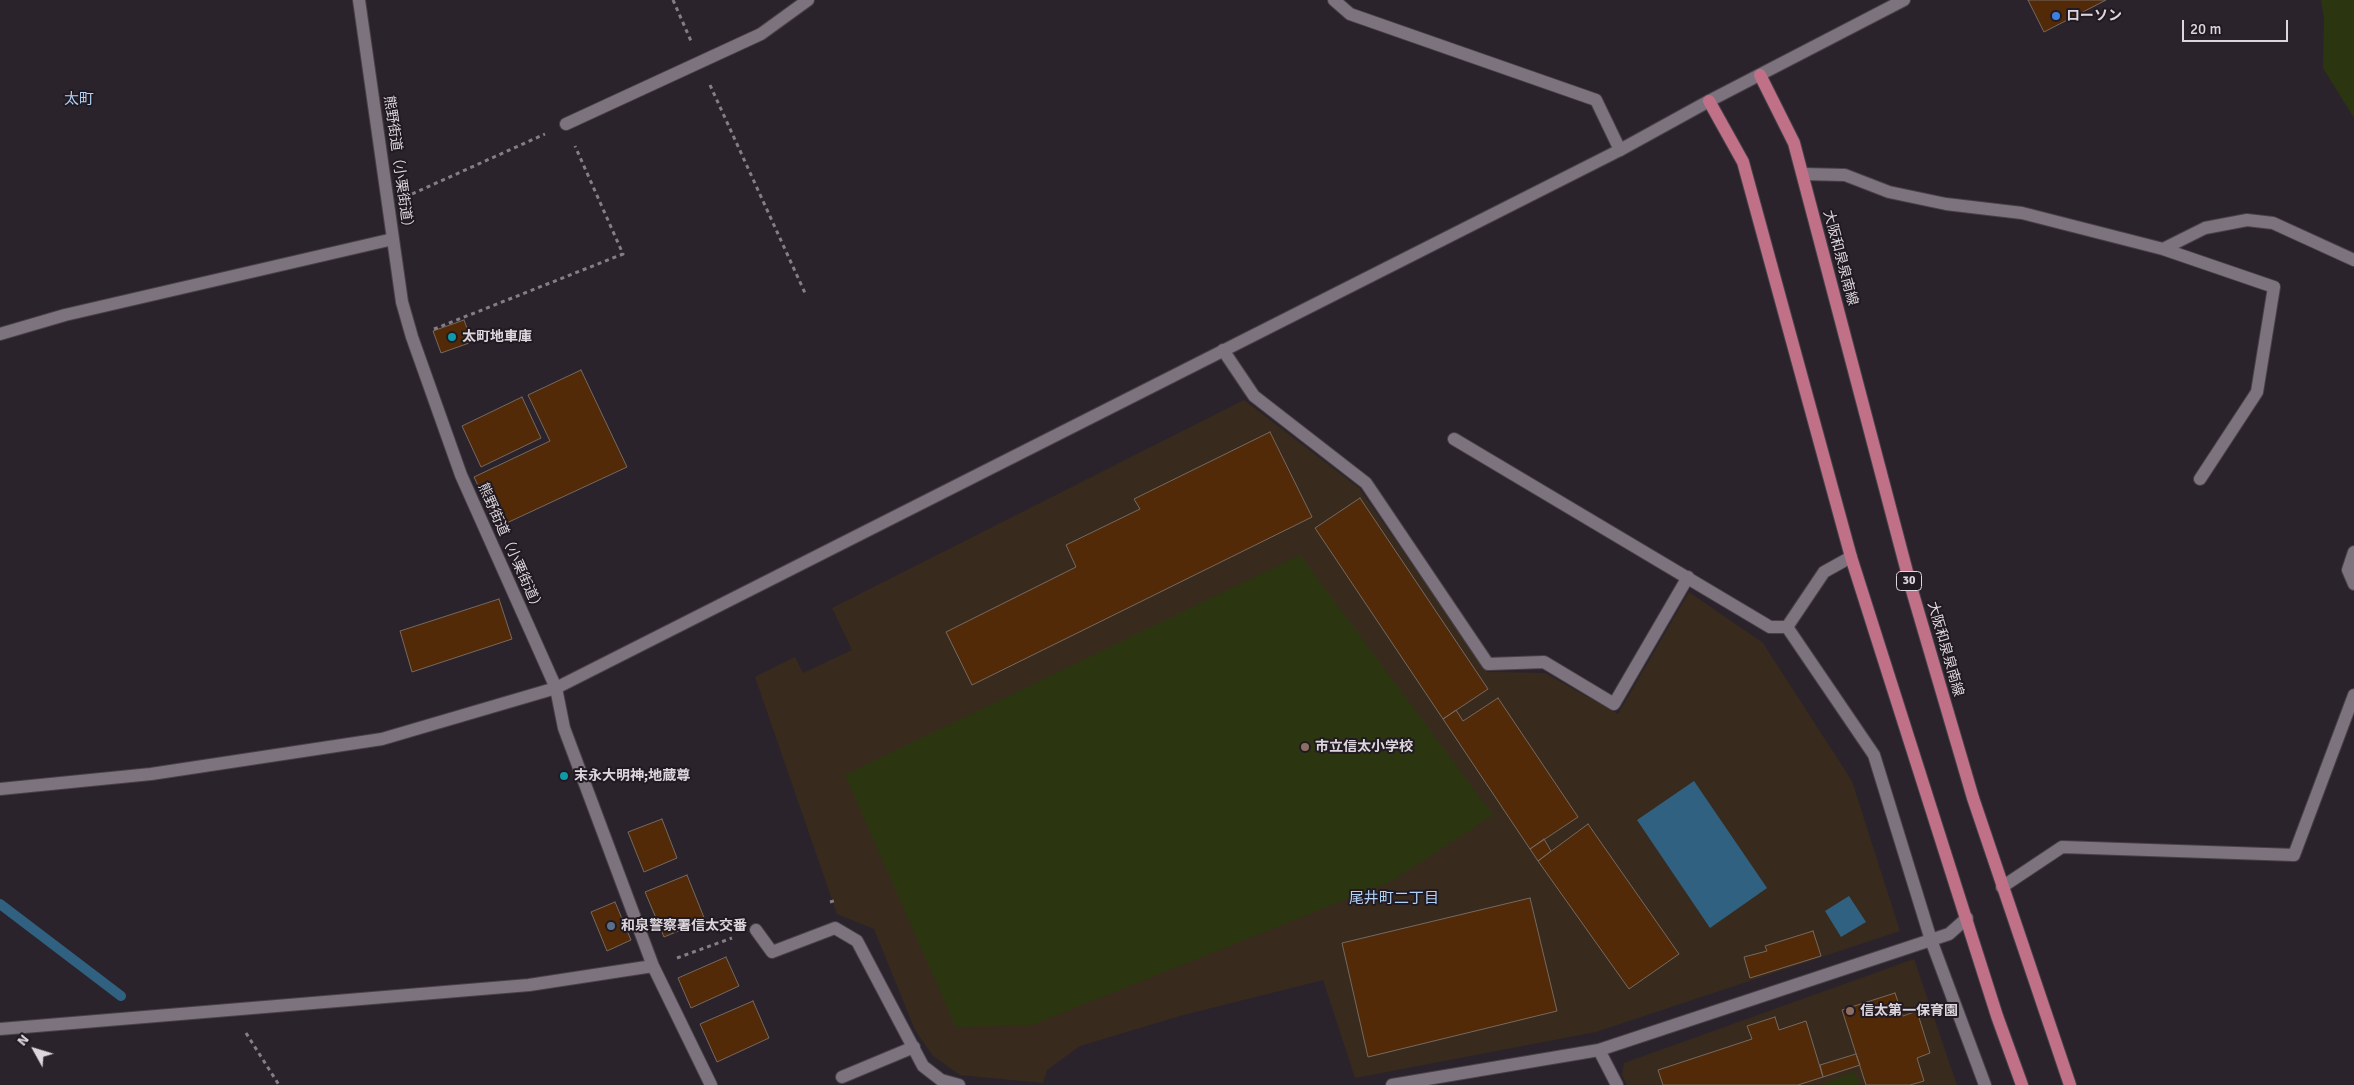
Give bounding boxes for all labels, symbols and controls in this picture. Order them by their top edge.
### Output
place label: ローソン [2066,8,2122,24]
marker: ローソン [2050,10,2062,22]
scale bar [2184,10,2290,42]
text: 20 m [2190,20,2221,38]
district label: 太町 [64,91,94,109]
street label: 熊野街道（小栗街道） [380,95,416,235]
street label: 大阪和泉泉南線 [1819,208,1861,308]
place label: 太町地車庫 [462,329,532,345]
marker: 太町地車庫 [446,331,458,343]
street label: 熊野街道（小栗街道） [474,481,546,615]
road number: 30 [1896,572,1922,590]
street label: 大阪和泉泉南線 [1923,600,1967,698]
place label: 市立信太小学校 [1315,739,1413,755]
marker: 市立信太小学校 [1299,741,1311,753]
place label: 末永大明神;地蔵尊 [574,768,690,784]
marker: 末永大明神;地蔵尊 [558,770,570,782]
district label: 尾井町二丁目 [1349,890,1439,908]
place label: 和泉警察署信太交番 [621,918,747,934]
marker: 和泉警察署信太交番 [605,920,617,932]
place label: 信太第一保育園 [1860,1003,1958,1019]
marker: 信太第一保育園 [1844,1005,1856,1017]
north arrow [10,1025,60,1075]
text: N [13,1031,33,1049]

